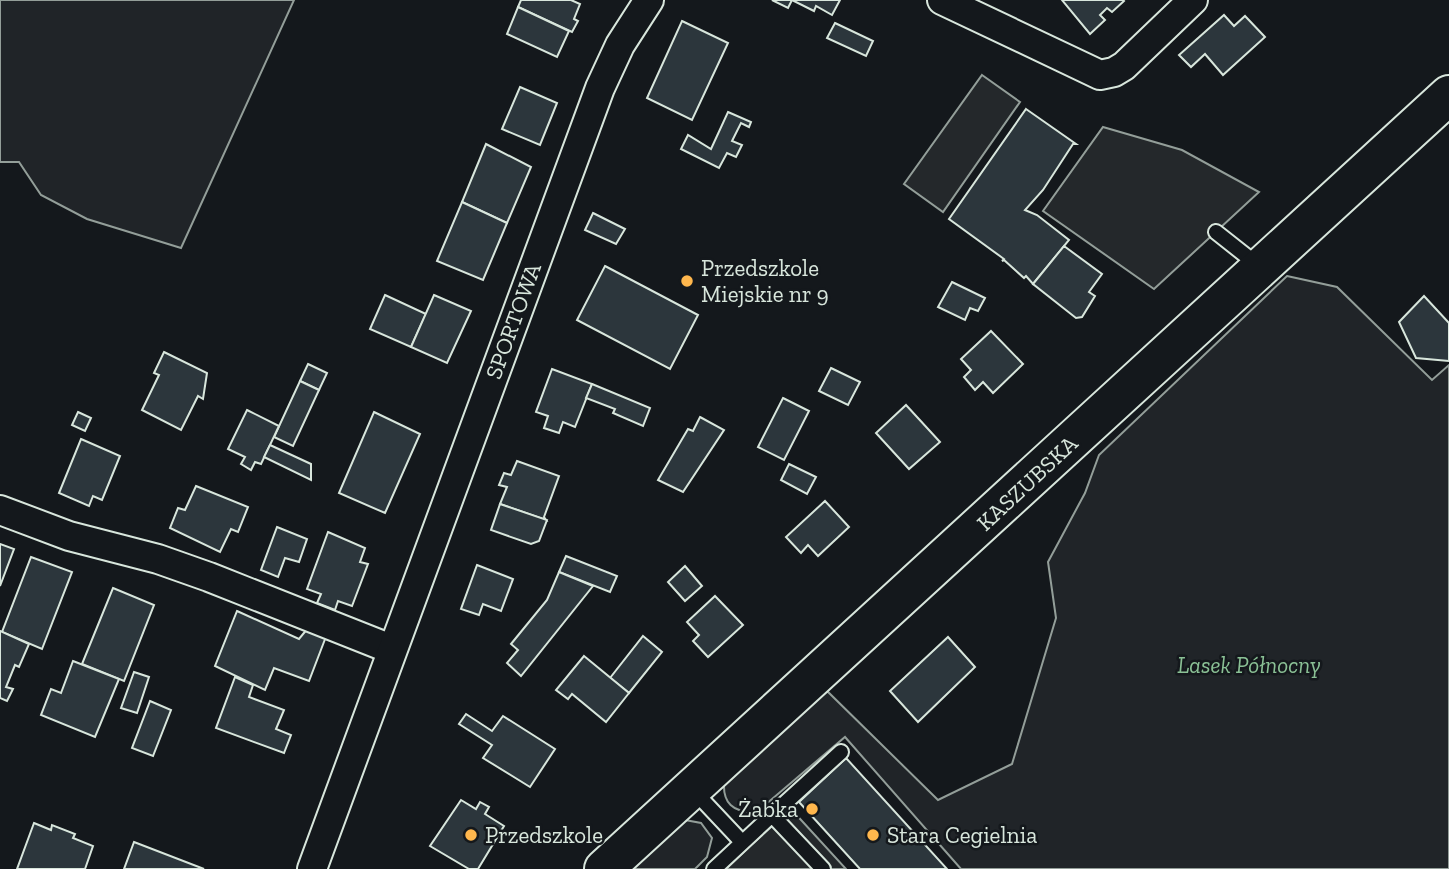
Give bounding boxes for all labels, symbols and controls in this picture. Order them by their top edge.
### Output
place label: Przedszkole Miejskie nr 9 [701,254,829,308]
street label: SPORTOWA [479,258,547,383]
marker: Przedszkole Miejskie nr 9 [679,273,695,289]
street label: KASZUBSKA [971,429,1084,537]
park label: Lasek Północny [1177,651,1321,679]
place label: Żabka [738,795,798,823]
marker: Żabka [804,801,820,817]
place label: Przedszkole [485,821,603,849]
place label: Stara Cegielnia [887,821,1037,849]
marker: Przedszkole [463,827,479,843]
marker: Stara Cegielnia [865,827,881,843]

